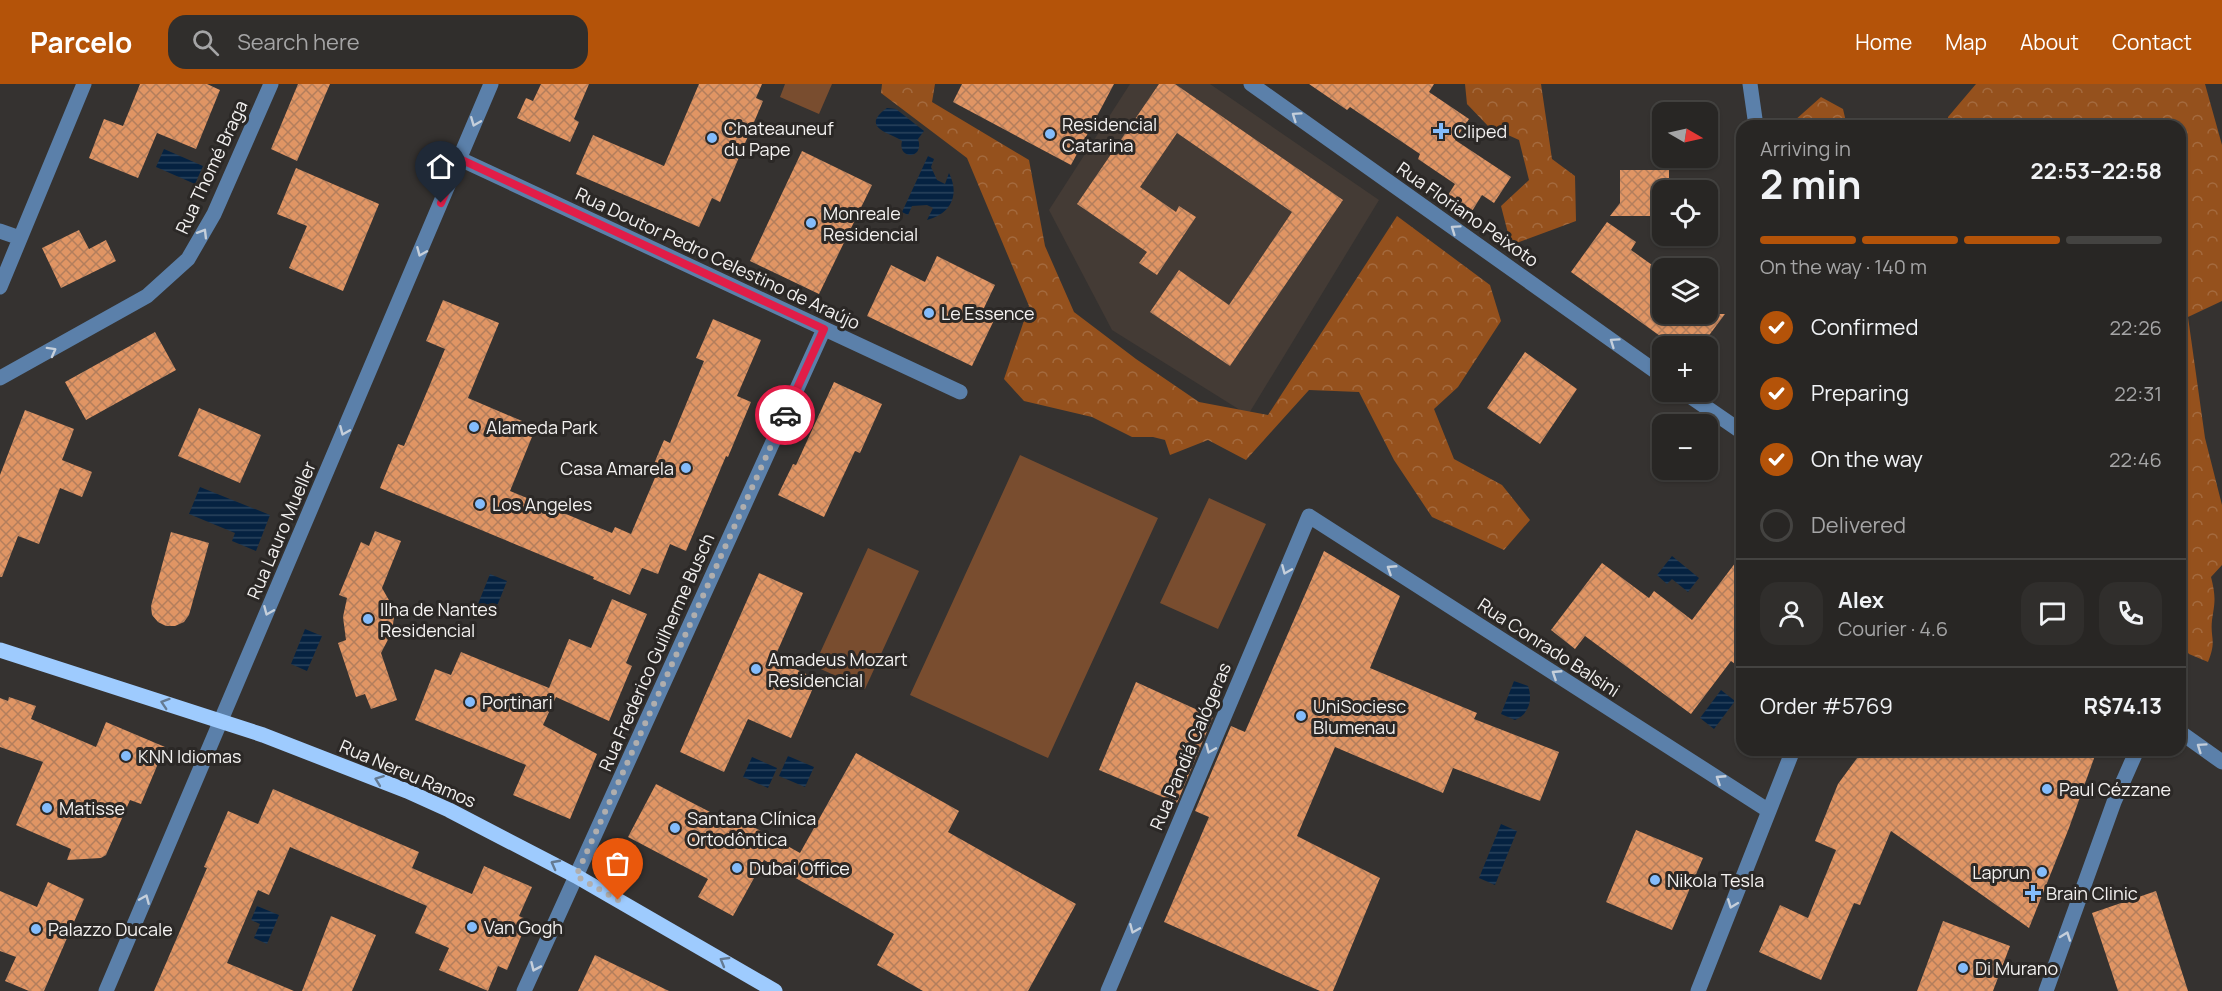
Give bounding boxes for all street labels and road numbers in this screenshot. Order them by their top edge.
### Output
street label: Rua Thomé Braga [170,96,252,238]
street label: Rua Floriano Peixoto [1392,156,1544,272]
street label: Rua Doutor Pedro Celestino de Araújo [572,181,864,335]
street label: Rua Lauro Mueller [241,457,321,603]
street label: Rua Frederico Guilherme Busch [593,529,719,775]
street label: Rua Conrado Balsini [1473,592,1625,702]
street label: Rua Pandiá Calógeras [1144,659,1236,833]
street label: Rua Nereu Ramos [336,733,480,813]

